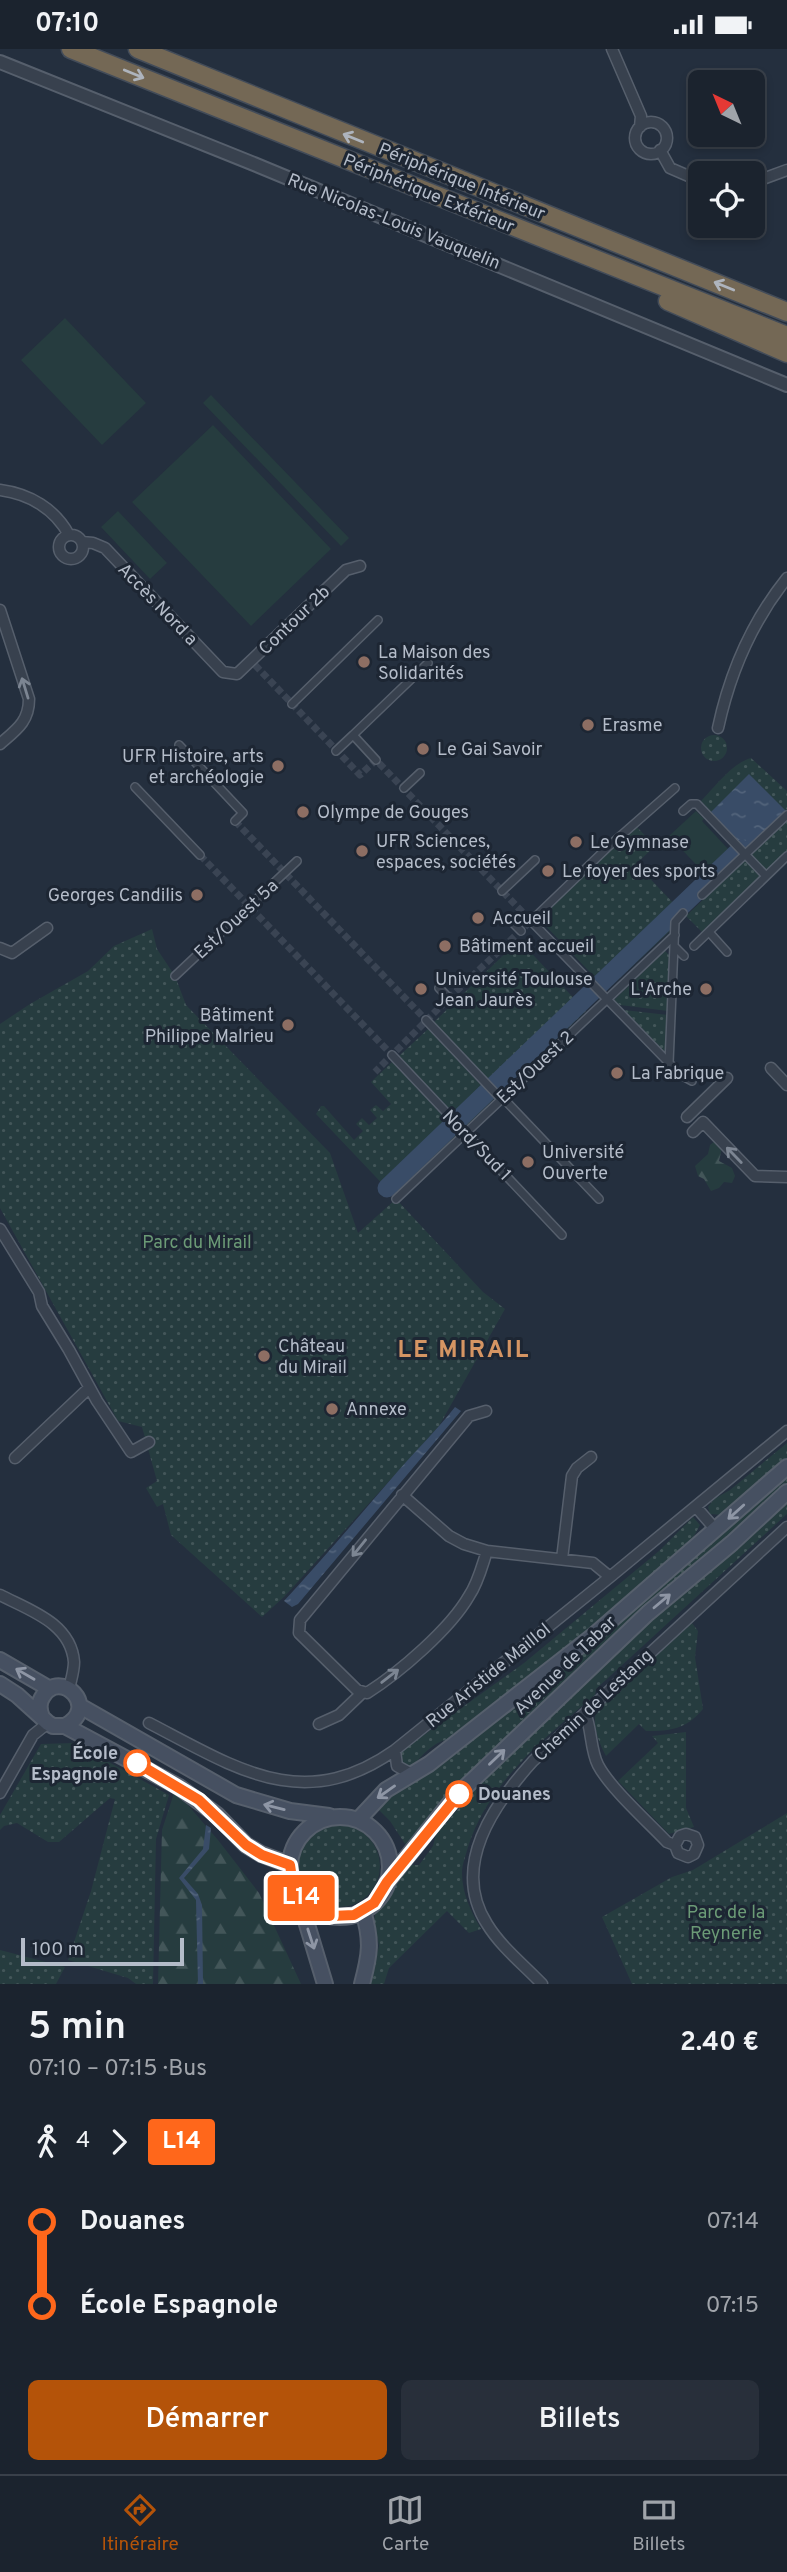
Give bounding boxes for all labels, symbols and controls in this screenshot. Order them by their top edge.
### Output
text: 07:10 [35,8,99,41]
one-way arrow [123,69,144,82]
north arrow [688,70,765,147]
map controls [688,70,765,238]
one-way arrow [343,130,365,143]
street label: Périphérique Intérieur [375,138,548,226]
street label: Périphérique Extérieur [339,149,518,239]
button: locate [688,161,765,238]
street label: Rue Nicolas-Louis Vauquelin [284,169,503,276]
one-way arrow [713,279,735,292]
street label: Accès Nord a [112,559,202,651]
street label: Contour 2b [254,581,336,661]
place label: La Maison des Solidarités [378,642,490,686]
marker: La Maison des Solidarités [356,654,372,670]
one-way arrow [18,677,31,699]
place label: Erasme [602,715,662,738]
marker: Erasme [580,717,596,733]
place label: Le Gai Savoir [437,739,543,762]
marker: Le Gai Savoir [415,741,431,757]
place label: UFR Histoire, arts et archéologie [122,746,264,790]
marker: UFR Histoire, arts et archéologie [270,758,286,774]
place label: Olympe de Gouges [317,802,469,825]
marker: Olympe de Gouges [295,804,311,820]
place label: UFR Sciences, espaces, sociétés [376,831,516,875]
place label: Le Gymnase [590,832,689,855]
marker: Le Gymnase [568,834,584,850]
marker: UFR Sciences, espaces, sociétés [354,843,370,859]
place label: Le foyer des sports [562,861,716,884]
marker: Le foyer des sports [540,863,556,879]
street label: Est/Ouest 5a [190,875,284,965]
place label: Georges Candilis [48,885,183,908]
marker: Georges Candilis [189,887,205,903]
place label: Accueil [492,908,551,931]
marker: Accueil [470,910,486,926]
place label: Bâtiment accueil [459,936,594,959]
marker: Bâtiment accueil [437,938,453,954]
place label: Université Toulouse Jean Jaurès [435,969,593,1013]
place label: L'Arche [630,979,692,1002]
marker: Université Toulouse Jean Jaurès [413,981,429,997]
marker: L'Arche [698,981,714,997]
place label: Bâtiment Philippe Malrieu [145,1005,274,1049]
marker: Bâtiment Philippe Malrieu [280,1017,296,1033]
street label: Est/Ouest 2 [493,1026,579,1110]
place label: La Fabrique [631,1063,724,1086]
marker: La Fabrique [609,1065,625,1081]
street label: Nord/Sud 1 [436,1106,515,1186]
place label: Université Ouverte [542,1142,624,1186]
one-way arrow [726,1146,743,1163]
marker: Université Ouverte [520,1154,536,1170]
park label: Parc du Mirail [142,1232,252,1255]
place label: Château du Mirail [278,1336,347,1380]
district label: LE MIRAIL [398,1336,530,1366]
marker: Château du Mirail [256,1348,272,1364]
place label: Annexe [346,1399,407,1422]
marker: Annexe [324,1401,340,1417]
one-way arrow [727,1504,745,1520]
one-way arrow [352,1538,367,1556]
one-way arrow [653,1594,671,1609]
street label: Avenue de Tabar [510,1611,622,1721]
street label: Rue Aristide Maillol [422,1619,556,1734]
street label: Chemin de Lestang [530,1645,658,1767]
one-way arrow [16,1667,36,1681]
one-way arrow [380,1669,399,1684]
place label: École Espagnole [31,1741,118,1787]
one-way arrow [488,1749,505,1766]
marker: École Espagnole [124,1750,150,1776]
marker: Douanes [446,1781,472,1807]
place label: Douanes [478,1784,551,1807]
one-way arrow [377,1785,396,1799]
one-way arrow [263,1800,285,1813]
line badge: L14 [261,1875,341,1921]
text: L14 [282,1883,320,1913]
park label: Parc de la Reynerie [687,1902,765,1946]
one-way arrow [306,1927,318,1949]
scale bar [21,1935,184,1967]
text: 100 m [32,1938,84,1962]
text: 5 min [28,2004,126,2053]
text: 2.40 € [680,2027,759,2060]
text: 07:10 – 07:15 · Bus [28,2055,207,2084]
icon: walk [28,2123,66,2161]
icon: forward [100,2123,138,2161]
text: 4 [76,2127,90,2156]
text: L14 [162,2127,201,2157]
text: Douanes [80,2206,185,2239]
text: 07:14 [706,2208,759,2237]
text: École Espagnole [80,2290,278,2323]
text: 07:15 [706,2292,759,2321]
button: Démarrer [28,2380,387,2460]
button: Billets [401,2380,759,2460]
tab: Itinéraire [102,2491,179,2557]
tab: Carte [382,2491,429,2557]
tab: Billets [632,2491,685,2557]

